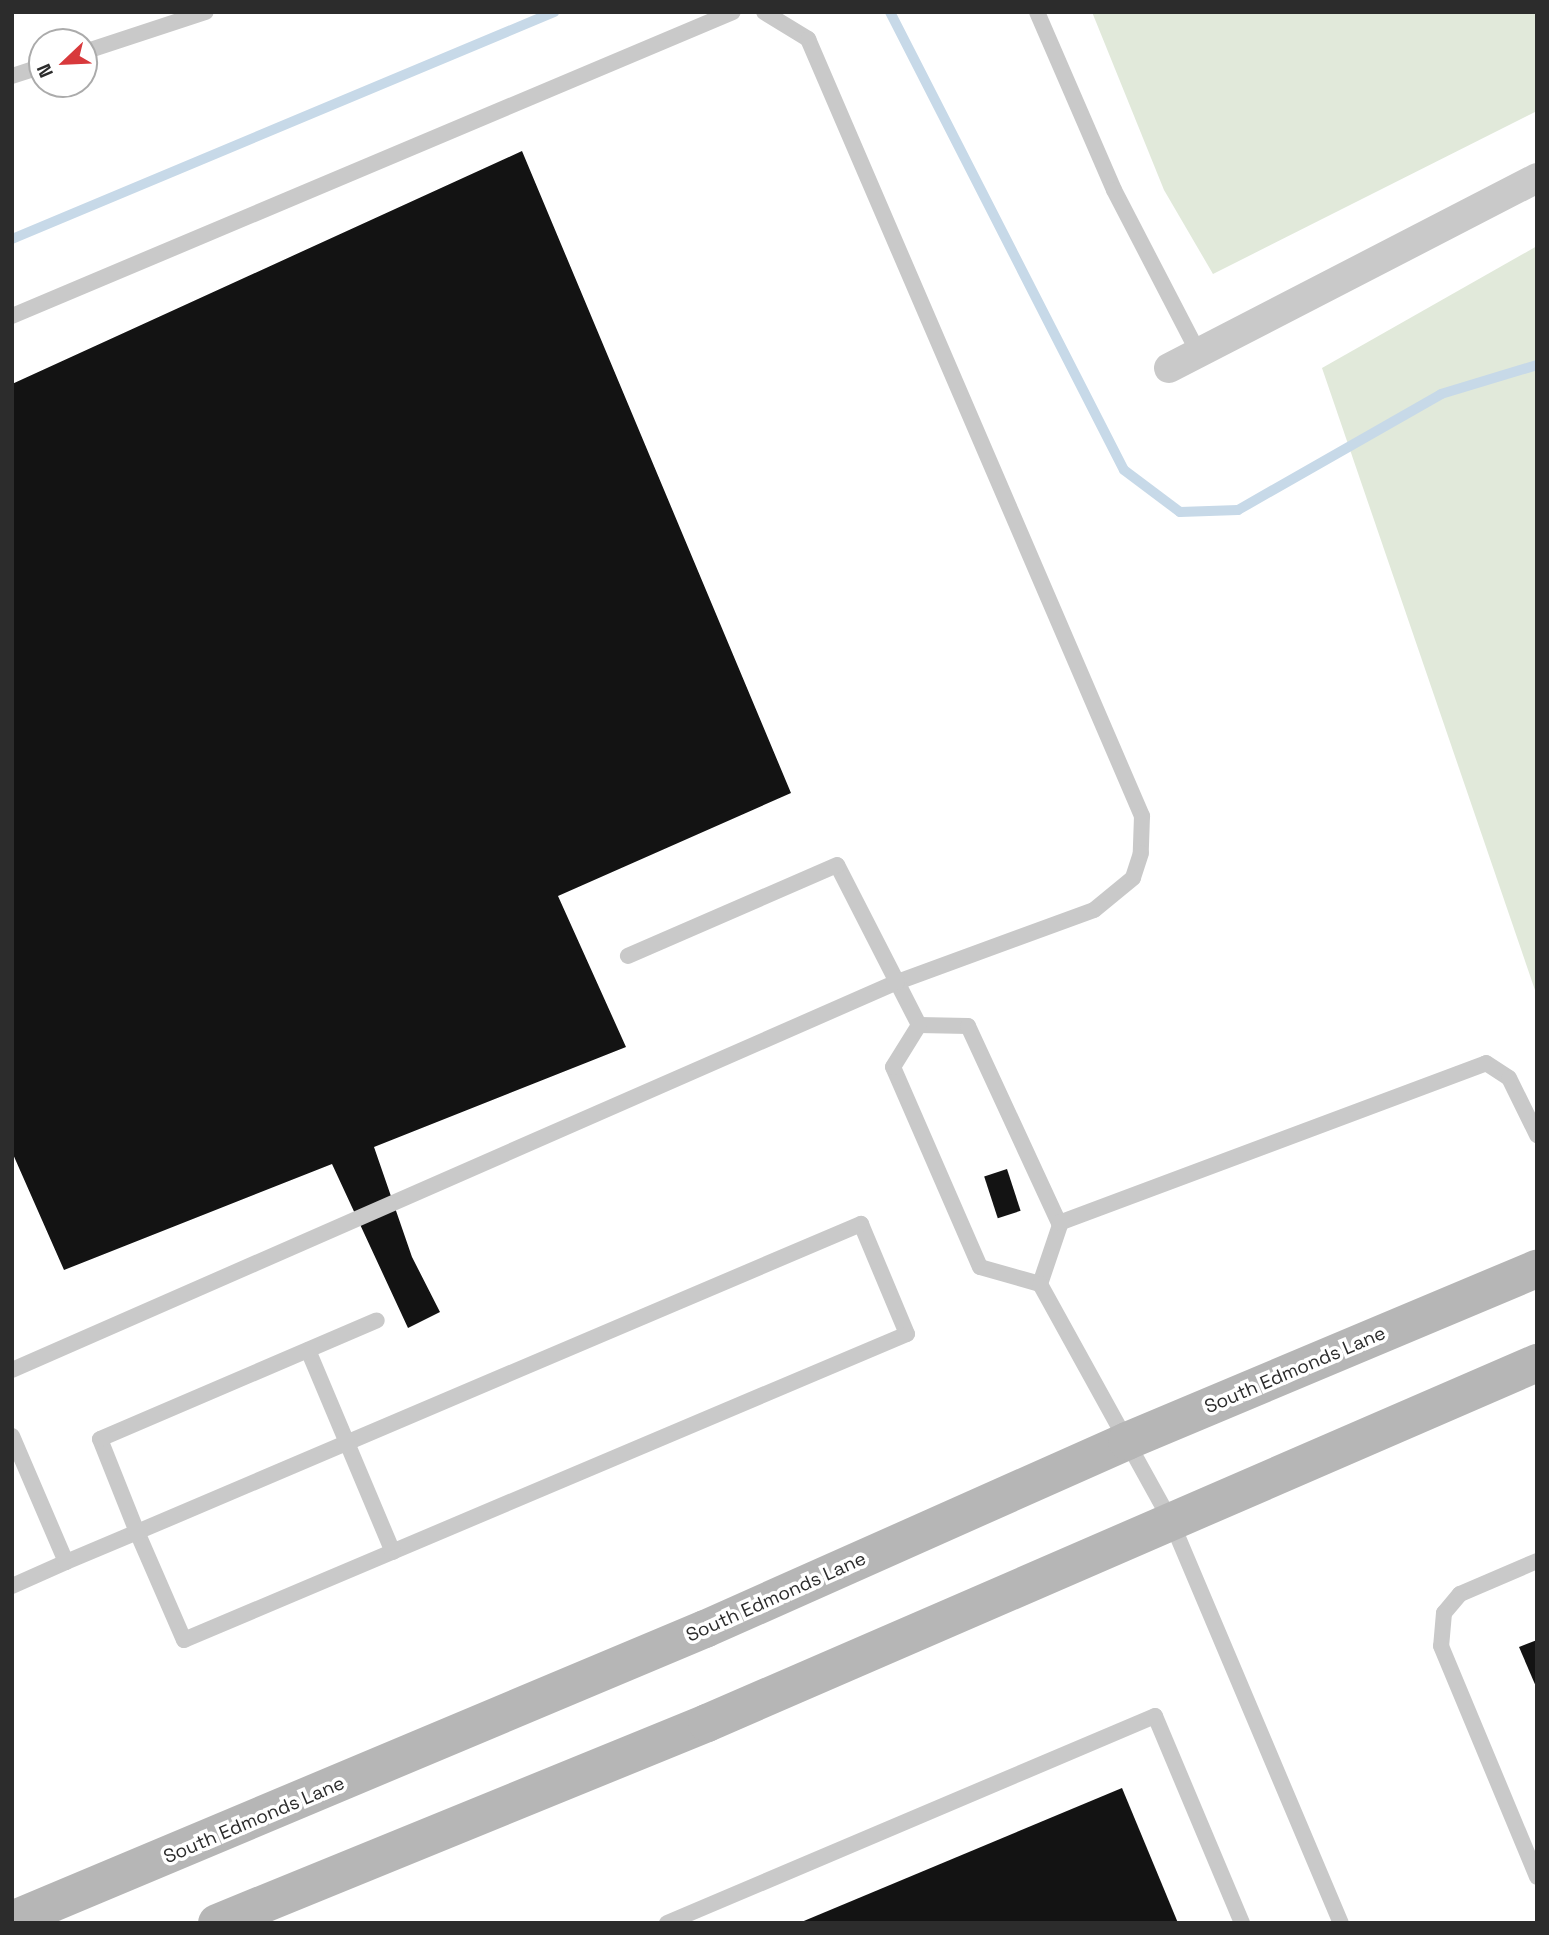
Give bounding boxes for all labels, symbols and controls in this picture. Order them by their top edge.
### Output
north arrow [28,28,98,98]
text: N [31,60,59,81]
street label: South Edmonds Lane [1201,1322,1389,1418]
street label: South Edmonds Lane [683,1547,869,1647]
street label: South Edmonds Lane [160,1772,348,1868]

